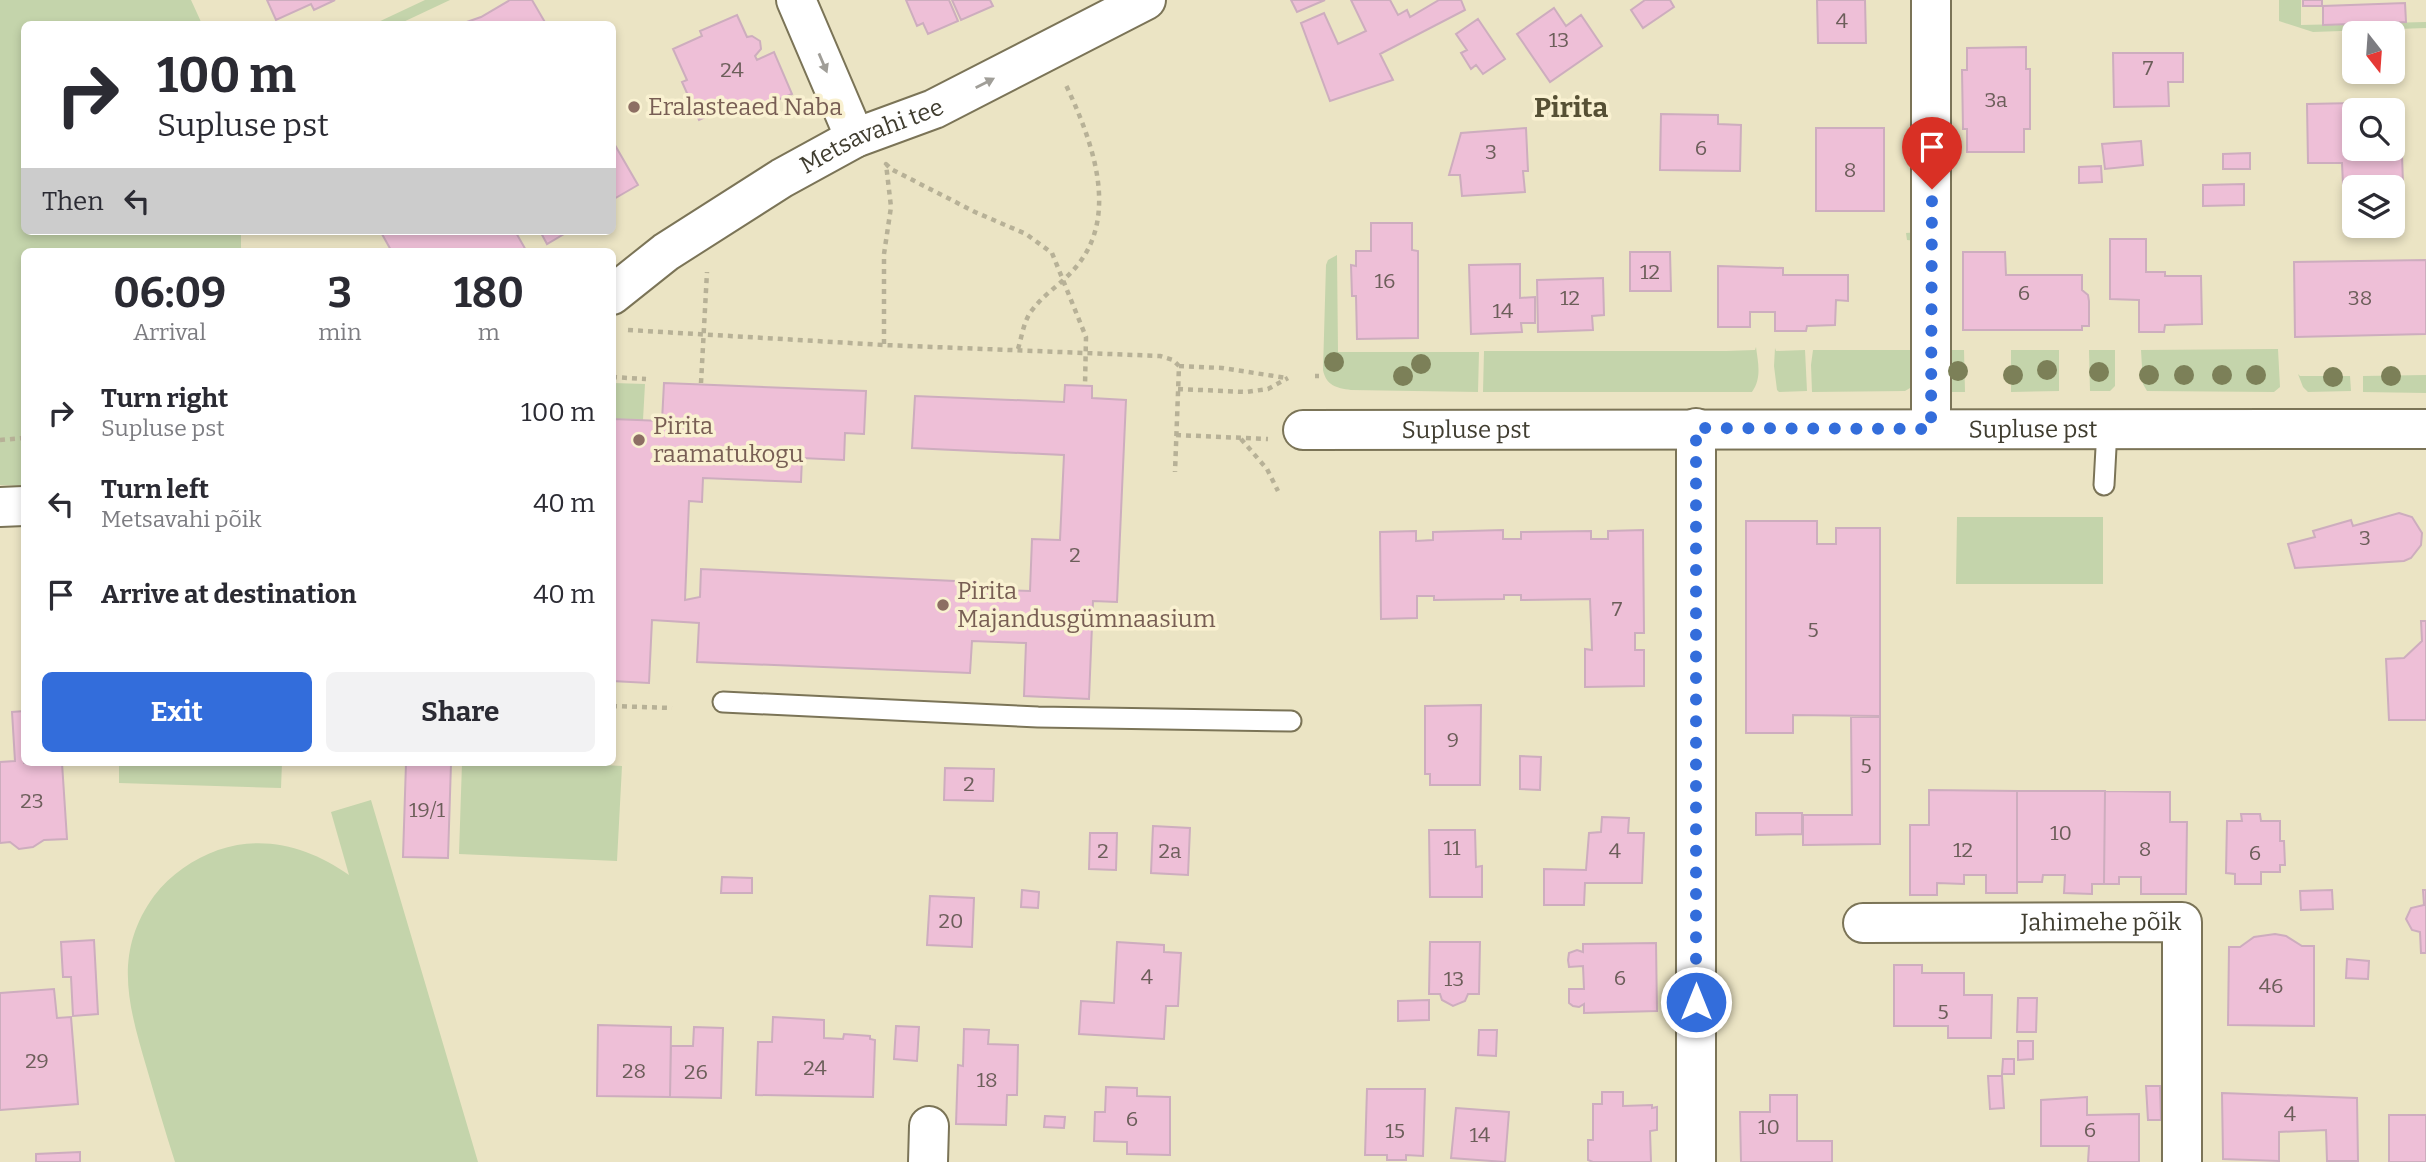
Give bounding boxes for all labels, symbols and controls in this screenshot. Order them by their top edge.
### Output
house number: 4 [1836,8,1848,34]
north arrow [2342,21,2404,84]
map controls [2342,21,2405,238]
house number: 13 [1549,27,1569,53]
text: 100 m [157,46,296,105]
icon: right [42,49,133,140]
one-way arrow [817,53,829,73]
house number: 7 [2143,55,2154,81]
house number: 24 [720,57,744,83]
one-way arrow [975,77,995,89]
house number: 3a [1985,87,2008,113]
district label: Pirita [1534,91,1608,124]
place label: Eralasteaed Naba [648,93,842,121]
street label: Metsavahi tee [795,93,948,179]
button: search [2342,98,2405,161]
marker: Eralasteaed Naba [626,99,642,115]
text: Supluse pst [157,106,329,144]
pin [1902,117,1962,189]
icon: arrive [1913,128,1951,166]
house number: 6 [1695,135,1707,161]
house number: 3 [1485,139,1497,165]
house number: 8 [1844,157,1856,183]
button: layers [2342,175,2405,238]
icon: left [118,182,156,220]
text: Then [42,186,104,217]
house number: 12 [1640,259,1660,285]
text: 06:09 [113,268,226,318]
text: 3 [328,268,352,318]
text: 180 [454,268,524,318]
house number: 16 [1375,268,1395,294]
house number: 6 [2018,280,2030,306]
house number: 12 [1560,285,1580,311]
house number: 38 [2348,285,2372,311]
house number: 14 [1493,298,1513,324]
text: Arrival [133,318,206,346]
text: min [318,318,362,346]
text: m [478,318,500,346]
text: Turn right [101,383,228,414]
icon: right [42,394,80,432]
text: 100 m [521,397,595,428]
place label: Pirita raamatukogu [653,412,804,468]
text: Supluse pst [101,414,224,442]
street label: Supluse pst [1969,415,2098,443]
street label: Supluse pst [1402,416,1531,444]
marker: Pirita raamatukogu [631,432,647,448]
text: Turn left [101,474,209,505]
icon: left [42,485,80,523]
text: 40 m [533,488,595,519]
text: Metsavahi põik [101,505,262,533]
house number: 3 [2359,525,2371,551]
house number: 2 [1069,542,1081,568]
icon: arrive [42,576,80,614]
place label: Pirita Majandusgümnaasium [957,577,1216,633]
text: Arrive at destination [101,579,356,610]
text: 40 m [533,579,595,610]
house number: 7 [1612,596,1623,622]
marker: Pirita Majandusgümnaasium [935,597,951,613]
house number: 5 [1807,617,1819,643]
button: Exit [42,672,312,752]
button: Share [326,672,595,752]
house number: 9 [1447,727,1459,753]
house number: 5 [1860,753,1872,779]
house number: 2 [963,771,975,797]
house number: 23 [20,788,44,814]
house number: 19/1 [409,797,445,823]
house number: 10 [2050,820,2072,846]
house number: 11 [1443,835,1461,861]
house number: 8 [2139,836,2151,862]
house number: 12 [1953,837,1973,863]
house number: 2 [1097,838,1109,864]
house number: 2a [1159,838,1182,864]
house number: 4 [1609,838,1621,864]
house number: 6 [2249,840,2261,866]
house number: 20 [939,908,963,934]
street label: Jahimehe põik [2020,908,2182,937]
house number: 4 [1141,964,1153,990]
house number: 6 [1614,965,1626,991]
position arrow [1659,965,1733,1039]
house number: 13 [1444,966,1464,992]
house number: 46 [2259,973,2283,999]
house number: 5 [1937,999,1949,1025]
house number: 29 [25,1048,49,1074]
house number: 24 [803,1055,827,1081]
house number: 28 [622,1058,646,1084]
house number: 26 [684,1059,708,1085]
house number: 18 [976,1067,998,1093]
house number: 4 [2284,1101,2296,1127]
house number: 6 [1126,1106,1138,1132]
house number: 10 [1758,1114,1780,1140]
house number: 6 [2084,1117,2096,1143]
house number: 15 [1385,1118,1405,1144]
house number: 14 [1470,1122,1490,1148]

